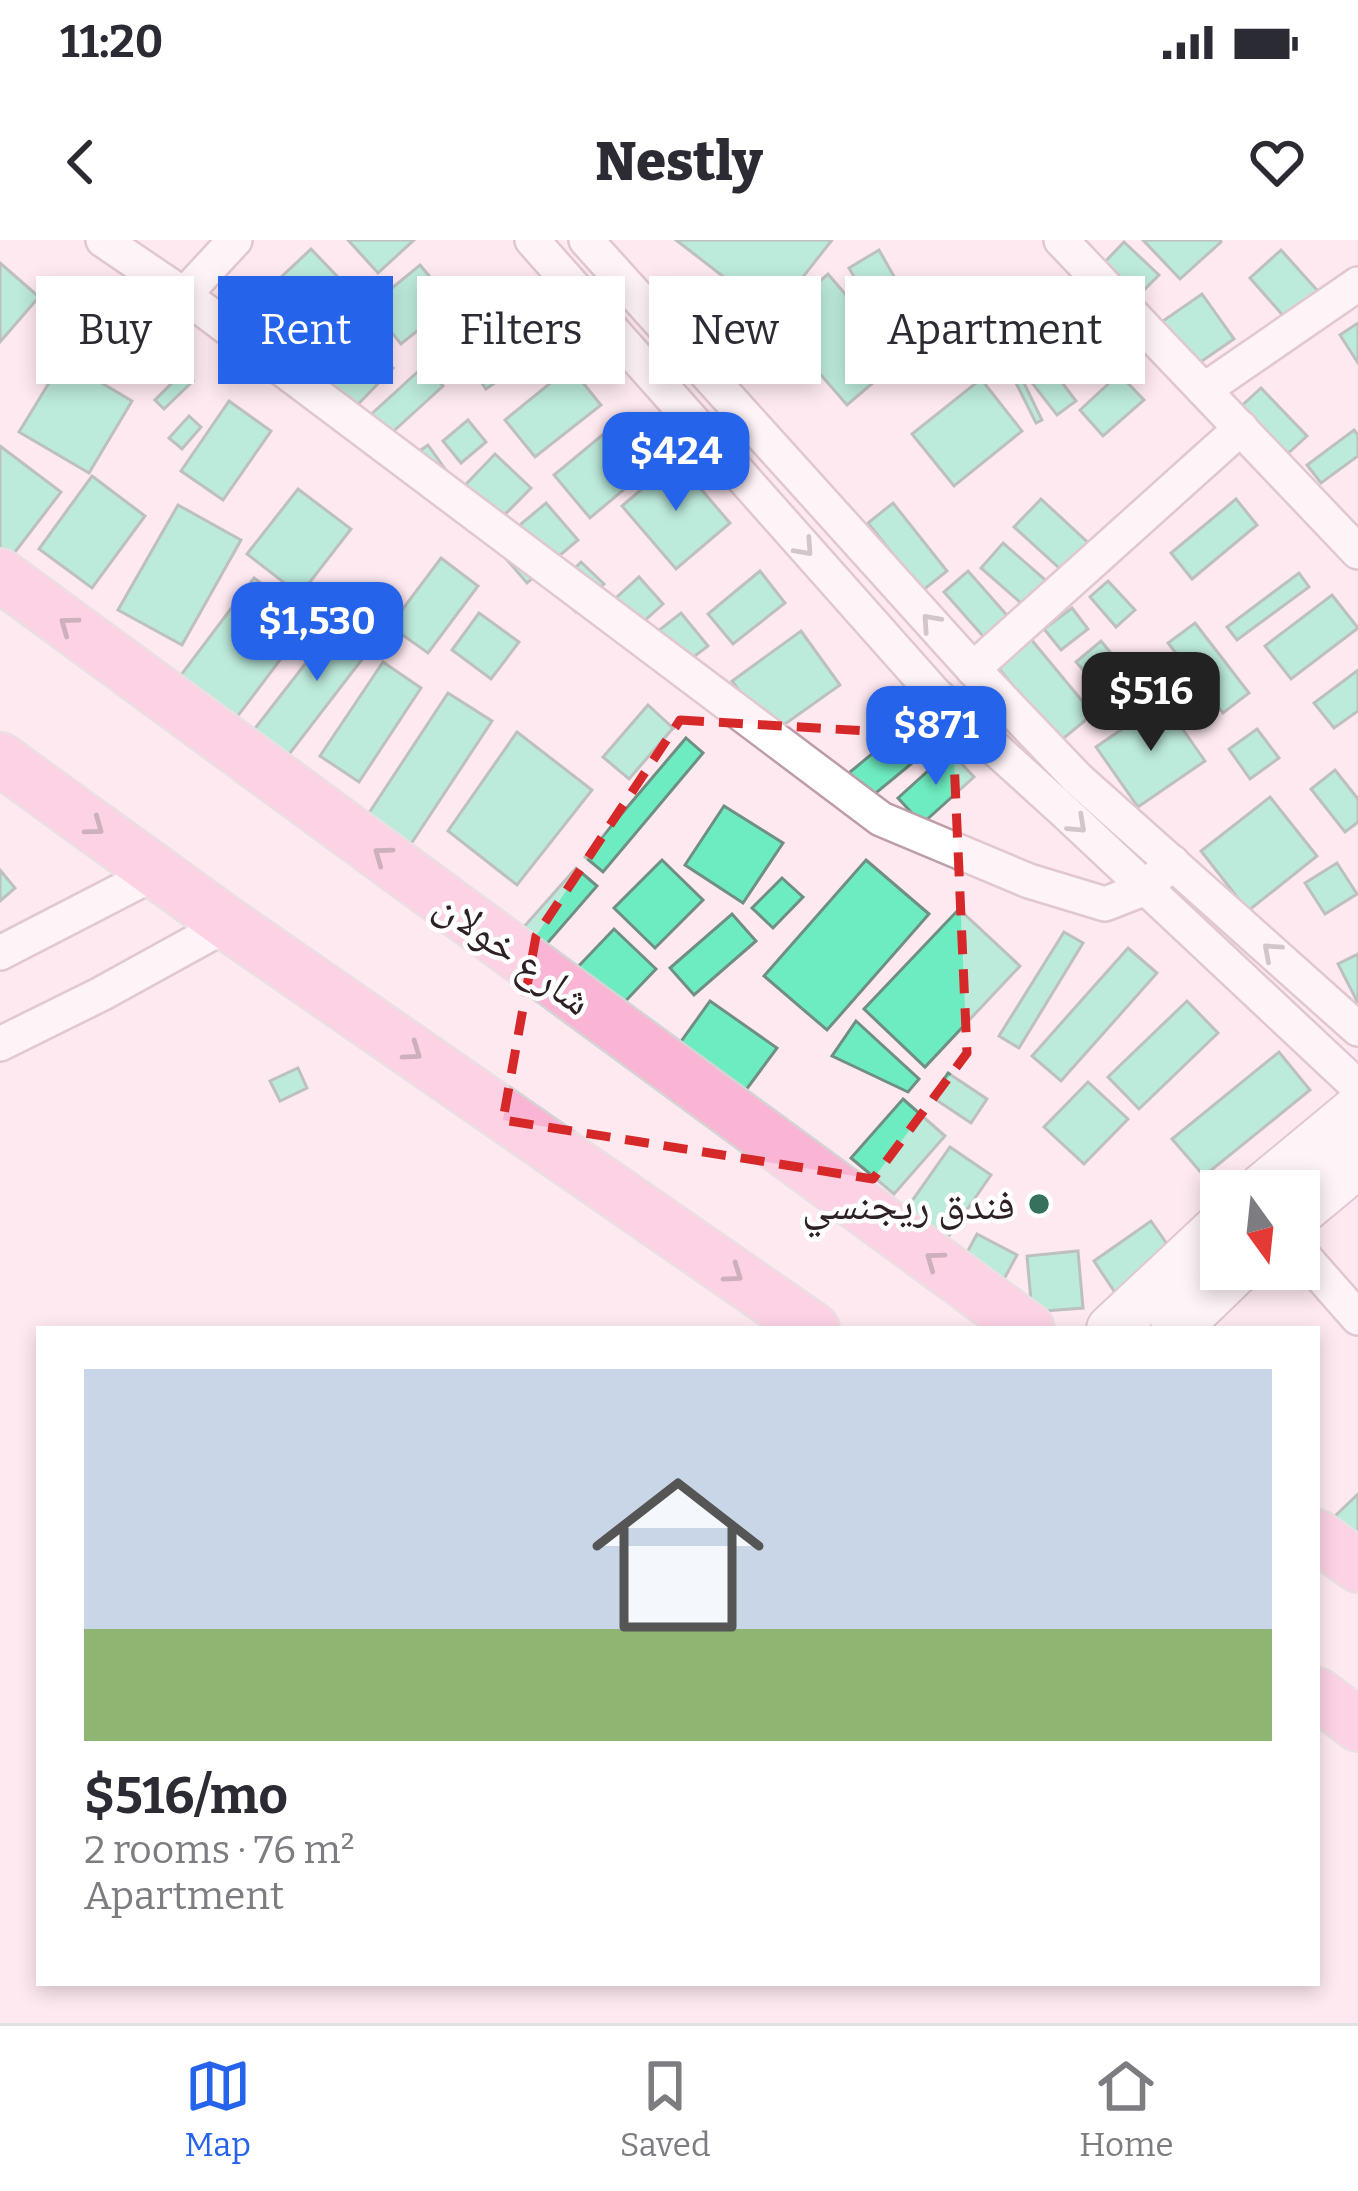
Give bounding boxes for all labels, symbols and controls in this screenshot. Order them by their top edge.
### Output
text: 11:20 [60,15,163,69]
icon: back [48,129,114,195]
icon: heart [1244,129,1310,195]
text: Nestly [595,130,763,194]
chip: Buy [36,276,194,384]
chip: Rent [218,276,393,384]
chip: Filters [417,276,625,384]
chip: New [649,276,821,384]
chip: Apartment [845,276,1145,384]
pin: $424 [605,412,747,514]
text: $424 [629,428,723,474]
one-way arrow [791,534,812,555]
pin: $1,530 [219,582,415,684]
text: $1,530 [258,598,376,644]
one-way arrow [923,614,944,636]
one-way arrow [60,617,81,639]
pin: $516 [1080,652,1222,754]
text: $516 [1109,668,1193,714]
pin: $871 [865,686,1007,788]
text: $871 [893,702,979,748]
one-way arrow [1065,810,1086,832]
one-way arrow [82,813,104,835]
one-way arrow [374,848,395,870]
street label: شارع خولان [425,879,601,1027]
one-way arrow [1263,944,1284,965]
one-way arrow [400,1038,422,1060]
north arrow [1200,1170,1320,1290]
map controls [1200,1170,1320,1290]
place label: فندق ريجنسي [802,1180,1015,1238]
marker: فندق ريجنسي [1026,1191,1052,1217]
one-way arrow [926,1252,947,1274]
one-way arrow [721,1260,743,1282]
icon: home [570,1447,786,1663]
text: $516/mo [84,1765,288,1827]
text: 2 rooms · 76 m² [84,1827,355,1873]
text: Apartment [84,1873,284,1919]
tab: Map [184,2053,251,2165]
tab: Saved [620,2053,710,2165]
tab: Home [1079,2053,1174,2165]

